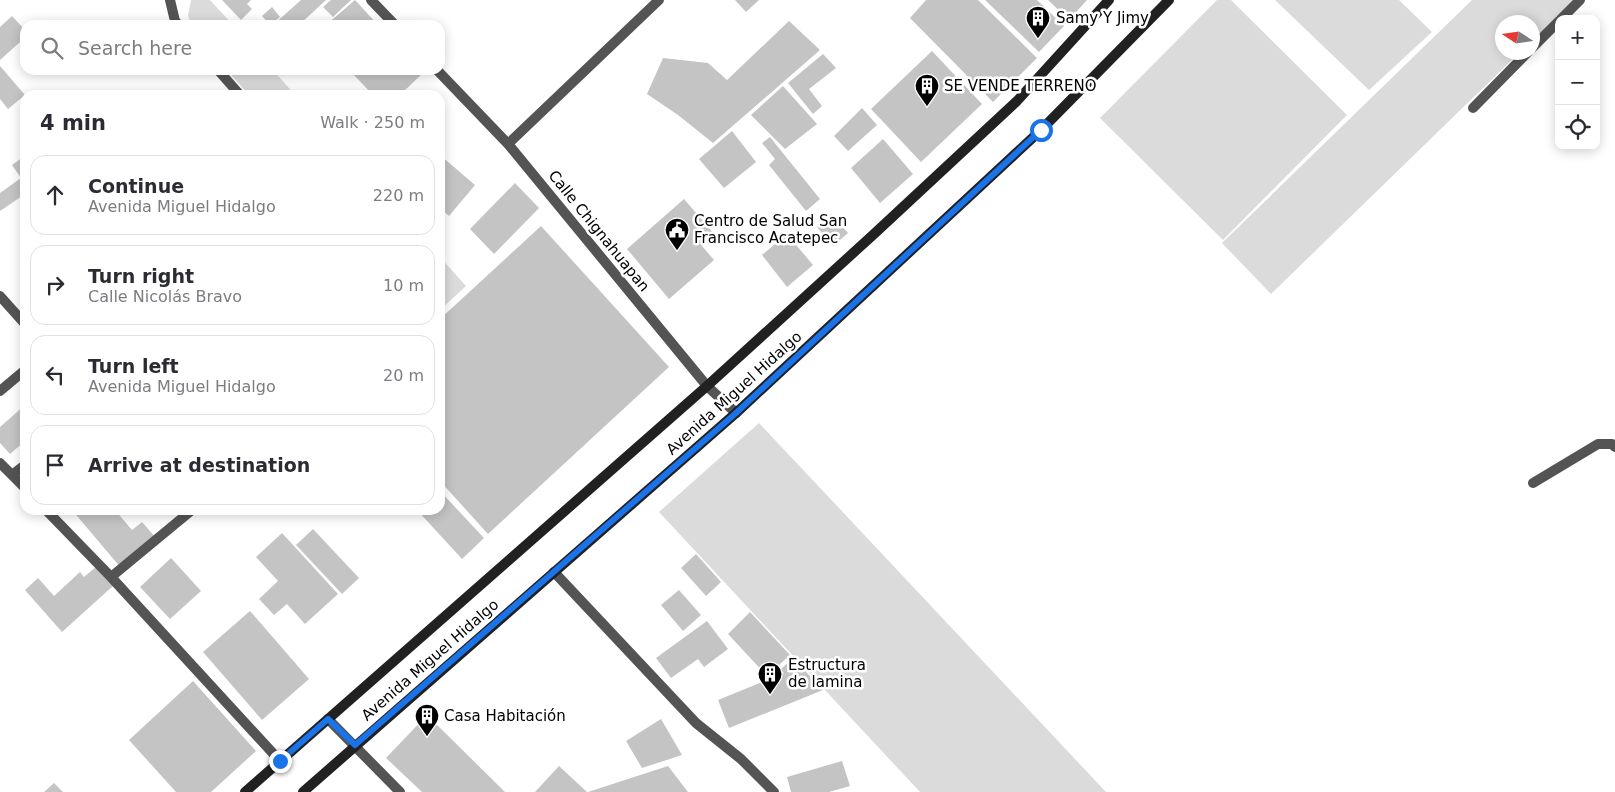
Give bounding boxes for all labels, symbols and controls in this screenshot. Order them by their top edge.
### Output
building icon: Samy Y Jimy [1025,5,1051,39]
place label: Samy Y Jimy [1056,9,1149,27]
north arrow [1495,15,1540,60]
map controls [1555,15,1600,150]
button: + [1555,15,1600,60]
search box [20,20,445,75]
icon: search [38,34,66,62]
text: Search here [78,37,192,59]
button: − [1555,60,1600,105]
building icon: SE VENDE TERRENO [914,73,940,107]
place label: SE VENDE TERRENO [944,77,1097,95]
button: locate [1555,105,1600,150]
text: 4 min [40,111,106,135]
text: Walk · 250 m [320,113,425,132]
route start [1030,119,1053,142]
street label: Calle Chignahuapan [545,167,653,295]
text: Continue [88,175,184,197]
icon: ahead [41,181,69,209]
text: 220 m [373,186,424,205]
text: Avenida Miguel Hidalgo [88,197,276,216]
place label: Centro de Salud San Francisco Acatepec [694,212,847,247]
public building icon: Centro de Salud San Francisco Acatepec [664,217,690,251]
text: Turn right [88,265,194,287]
icon: right [41,271,69,299]
text: 10 m [383,276,424,295]
text: Calle Nicolás Bravo [88,287,242,306]
street label: Avenida Miguel Hidalgo [663,327,805,459]
text: Turn left [88,355,179,377]
icon: left [41,361,69,389]
text: 20 m [383,366,424,385]
text: Avenida Miguel Hidalgo [88,377,276,396]
icon: arrive [41,451,69,479]
text: Arrive at destination [88,454,310,476]
street label: Avenida Miguel Hidalgo [358,595,502,725]
place label: Estructura de lamina [788,656,866,691]
building icon: Estructura de lamina [757,661,783,695]
building icon: Casa Habitación [414,703,440,737]
place label: Casa Habitación [444,707,566,725]
route end [269,750,292,773]

